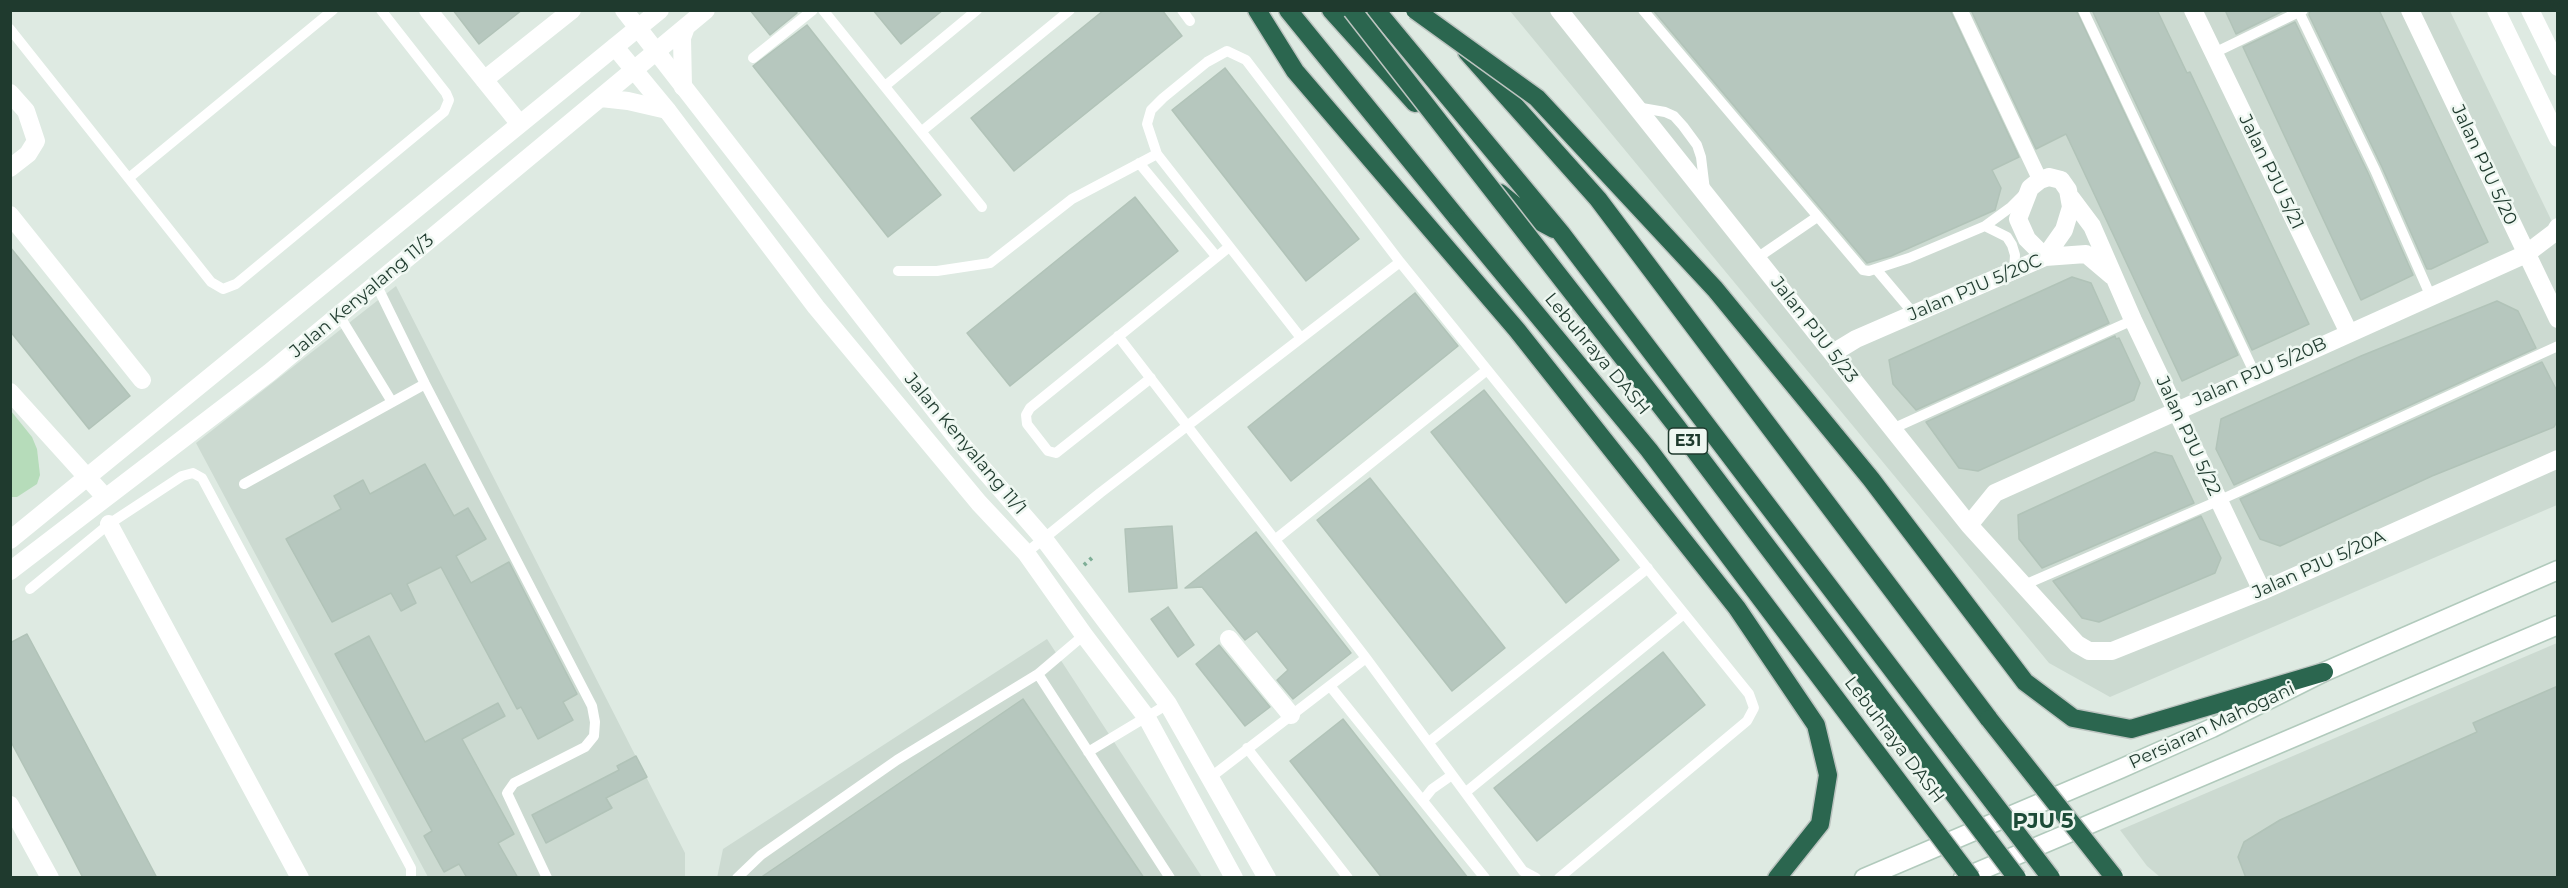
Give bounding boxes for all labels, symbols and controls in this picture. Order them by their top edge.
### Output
street label: Jalan PJU 5/20 [2447,101,2521,229]
street label: Jalan PJU 5/21 [2234,111,2308,233]
street label: Jalan Kenyalang 11/3 [286,230,438,362]
street label: Jalan PJU 5/20C [1905,250,2045,326]
street label: Jalan PJU 5/23 [1766,273,1862,387]
street label: Lebuhraya DASH [1540,289,1654,419]
street label: Jalan PJU 5/20B [2190,333,2330,411]
street label: Jalan Kenyalang 11/1 [900,369,1030,519]
street label: Jalan PJU 5/22 [2151,373,2225,499]
road number: E31 [1668,428,1708,454]
street label: Jalan PJU 5/20A [2249,526,2389,604]
street label: Lebuhraya DASH [1839,673,1949,807]
street label: Persiaran Mahogani [2126,678,2298,774]
district label: PJU 5 [2012,809,2074,835]

